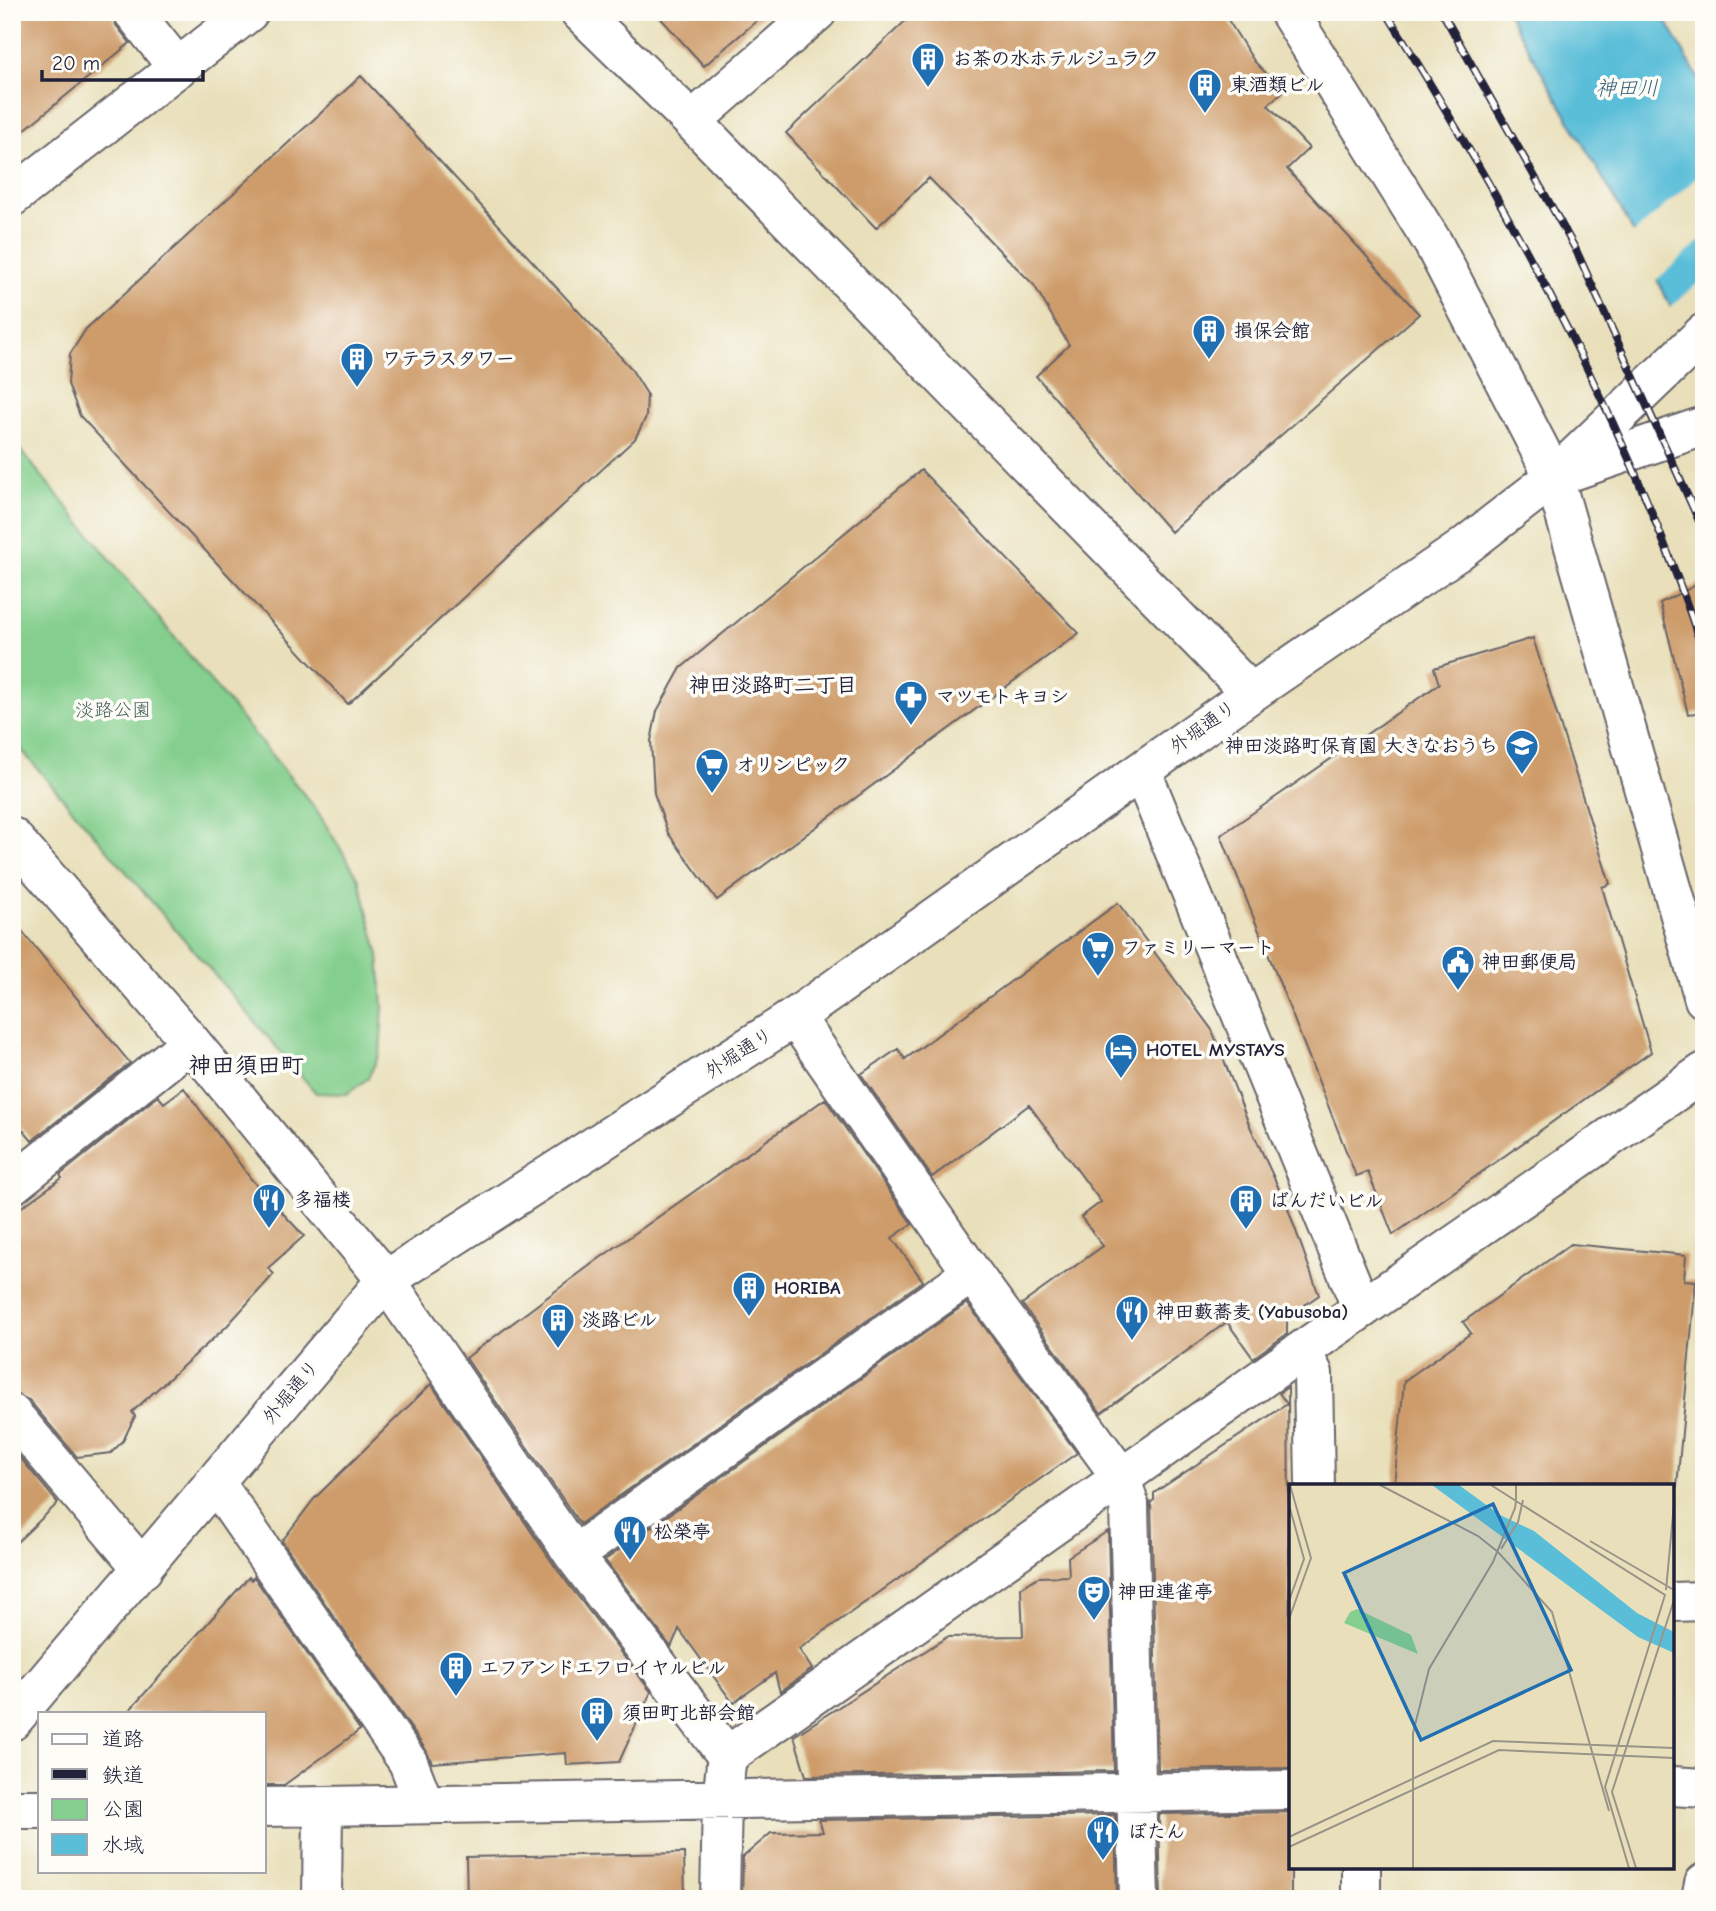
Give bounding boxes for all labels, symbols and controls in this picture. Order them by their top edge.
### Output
scale bar [42,38,203,82]
building icon: お茶の水ホテルジュラク [909,40,947,89]
place label: お茶の水ホテルジュラク [953,48,1159,70]
text: 20 m [52,51,100,75]
building icon: 東酒類ビル [1186,66,1224,115]
place label: 東酒類ビル [1230,74,1325,96]
water label: 神田川 [1596,76,1659,100]
building icon: 損保会館 [1190,312,1228,361]
place label: 損保会館 [1234,320,1310,342]
building icon: ワテラスタワー [338,340,376,389]
place label: ワテラスタワー [382,348,515,370]
district label: 神田淡路町二丁目 [689,673,857,697]
pharmacy icon: マツモトキヨシ [892,678,930,727]
place label: マツモトキヨシ [936,686,1069,708]
street label: 外堀通り [1166,696,1240,758]
park label: 淡路公園 [75,699,151,721]
school or university icon: 神田淡路町保育園 大きなおうち [1503,727,1541,776]
place label: 神田淡路町保育園 大きなおうち [1225,735,1498,757]
supermarket icon: オリンピック [693,746,731,795]
place label: オリンピック [736,754,850,776]
supermarket icon: ファミリーマート [1079,929,1117,978]
place label: ファミリーマート [1122,937,1275,959]
public building icon: 神田郵便局 [1439,943,1477,992]
place label: 神田郵便局 [1482,951,1577,973]
street label: 外堀通り [701,1023,777,1083]
hotel icon: HOTEL MYSTAYS [1102,1031,1140,1080]
place label: HOTEL MYSTAYS [1146,1039,1285,1061]
district label: 神田須田町 [189,1052,304,1079]
restaurant icon: 多福楼 [250,1181,288,1230]
building icon: ばんだいビル [1227,1182,1265,1231]
place label: 多福楼 [294,1189,351,1211]
place label: ばんだいビル [1270,1190,1384,1212]
building icon: HORIBA [730,1269,768,1318]
place label: HORIBA [774,1277,841,1299]
restaurant icon: 神田藪蕎麦 (Yabusoba) [1113,1293,1151,1342]
building icon: 淡路ビル [539,1301,577,1350]
place label: 神田藪蕎麦 (Yabusoba) [1156,1301,1348,1323]
place label: 淡路ビル [582,1309,658,1331]
street label: 外堀通り [258,1356,324,1428]
inset map [1289,1484,1674,1869]
restaurant icon: 松榮亭 [611,1513,649,1562]
place label: 松榮亭 [654,1521,711,1543]
theatre icon: 神田連雀亭 [1075,1573,1113,1622]
place label: 神田連雀亭 [1118,1581,1213,1603]
building icon: エフアンドエフロイヤルビル [437,1649,475,1698]
place label: エフアンドエフロイヤルビル [480,1657,726,1679]
building icon: 須田町北部会館 [578,1694,616,1743]
place label: 須田町北部会館 [622,1702,755,1724]
legend [38,1712,266,1872]
text: 道路 [102,1727,144,1751]
text: 鉄道 [102,1763,144,1787]
text: 公園 [102,1797,144,1821]
restaurant icon: ぼたん [1084,1813,1122,1862]
place label: ぼたん [1128,1821,1185,1843]
text: 水域 [102,1833,144,1857]

